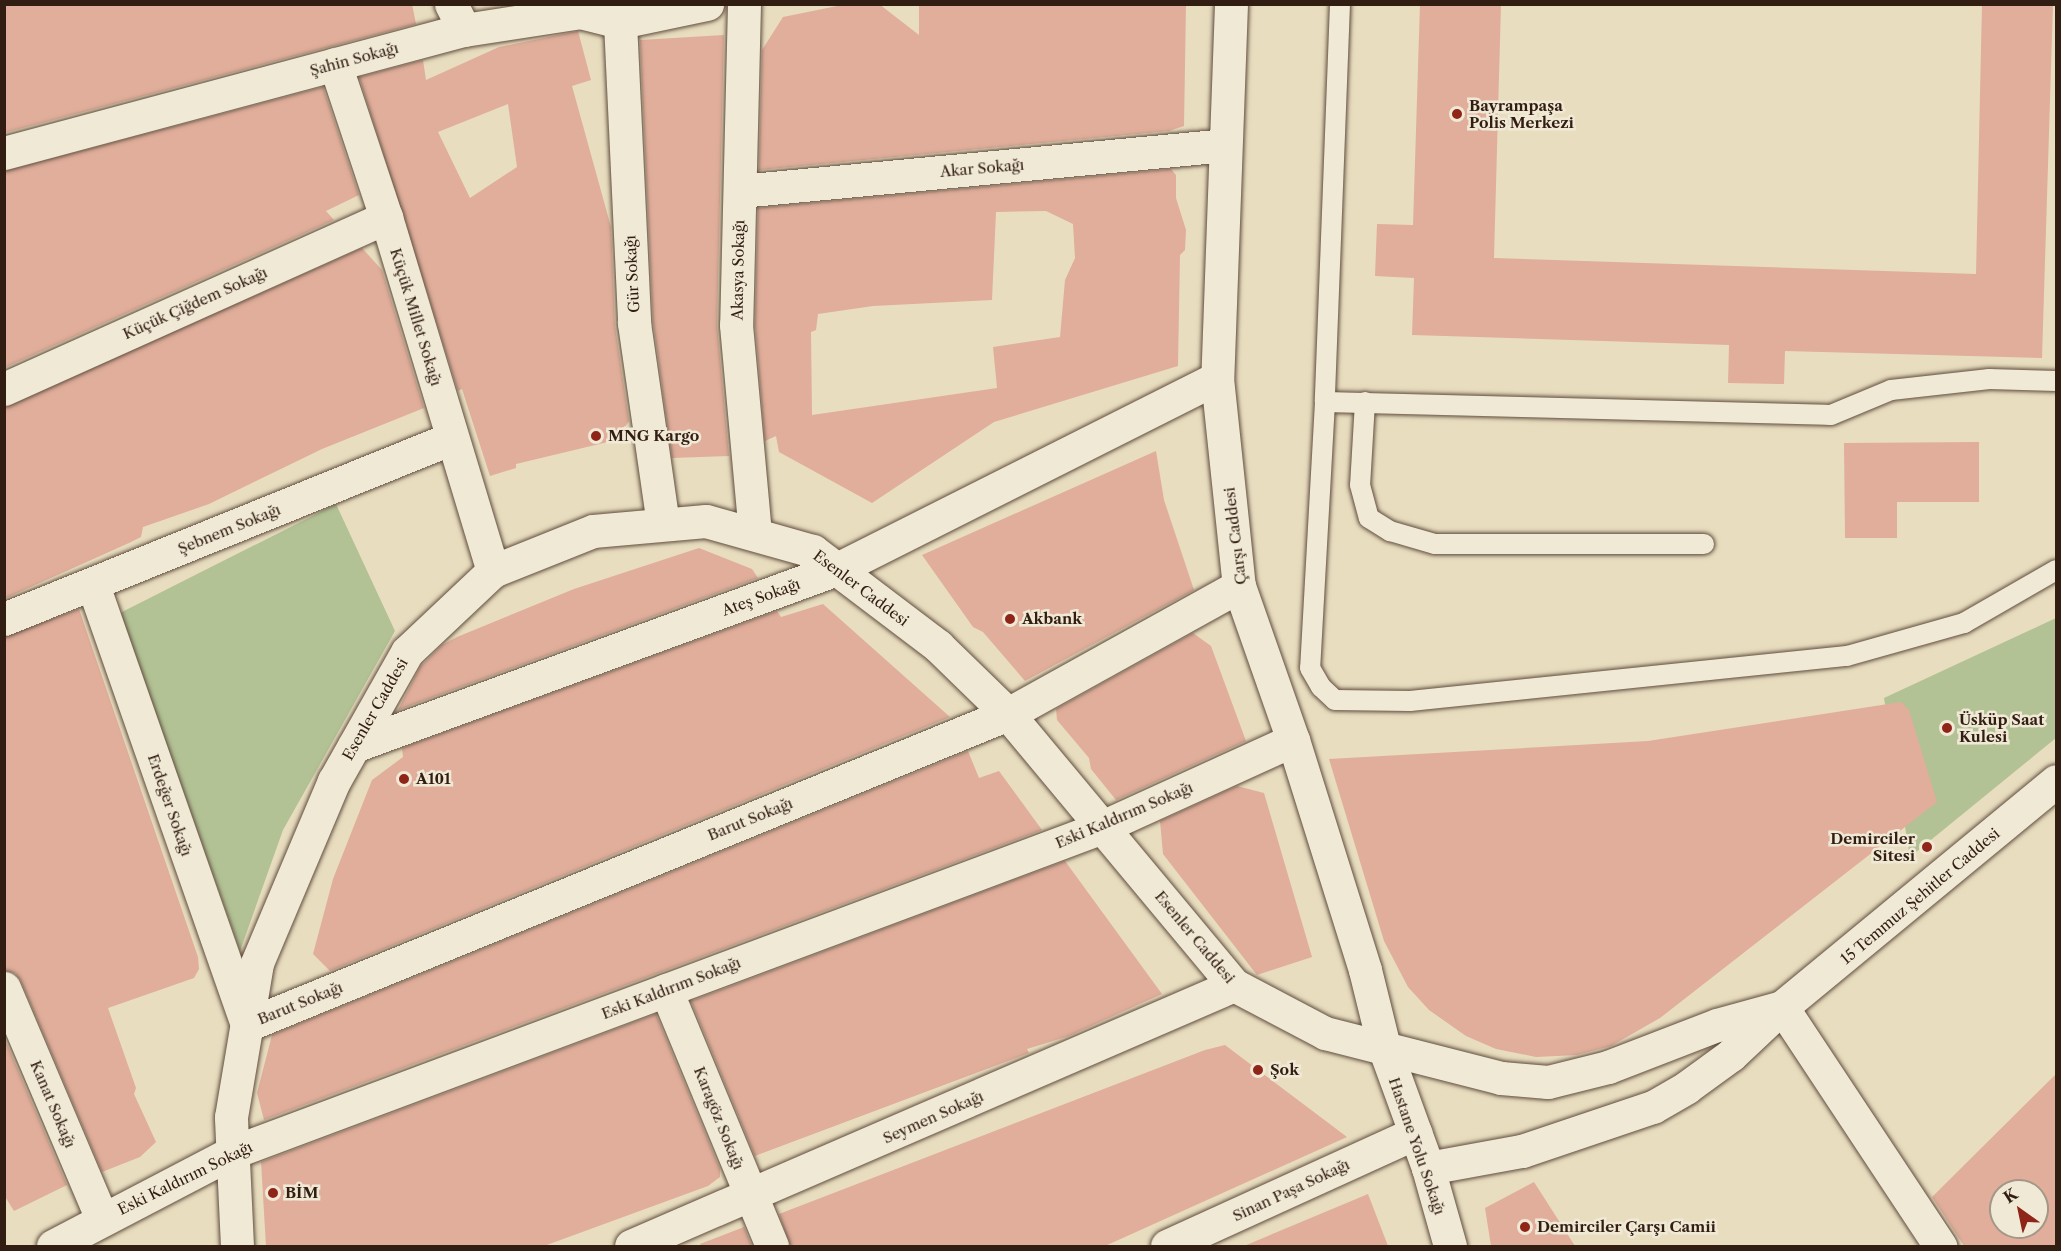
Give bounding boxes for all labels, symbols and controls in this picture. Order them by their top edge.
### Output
street label: Şahin Sokağı [308,39,400,79]
place label: Bayrampaşa Polis Merkezi [1469,96,1574,131]
marker: Bayrampaşa Polis Merkezi [1450,107,1464,121]
street label: Akar Sokağı [939,155,1025,181]
street label: Akasya Sokağı [728,220,748,320]
street label: Gür Sokağı [621,234,643,314]
street label: Küçük Millet Sokağı [386,246,446,388]
street label: Küçük Çiğdem Sokağı [120,263,270,343]
place label: MNG Kargo [608,427,699,445]
marker: MNG Kargo [589,429,603,443]
street label: Çarşı Caddesi [1220,486,1250,586]
street label: Şebnem Sokağı [175,500,283,558]
street label: Esenler Caddesi [810,546,912,630]
street label: Ateş Sokağı [719,575,803,619]
place label: Akbank [1022,610,1082,628]
marker: Akbank [1003,612,1017,626]
street label: Esenler Caddesi [338,655,412,763]
place label: Üsküp Saat Kulesi [1959,710,2044,745]
marker: Üsküp Saat Kulesi [1940,721,1954,735]
street label: Erdeğer Sokağı [144,751,196,859]
place label: A101 [416,770,451,788]
marker: A101 [397,772,411,786]
street label: Eski Kaldırım Sokağı [1053,778,1195,852]
street label: Barut Sokağı [705,794,795,844]
street label: 15 Temmuz Şehitler Caddesi [1837,824,2003,968]
place label: Demirciler Sitesi [1830,829,1915,864]
marker: Demirciler Sitesi [1920,840,1934,854]
street label: Esenler Caddesi [1151,887,1239,987]
street label: Eski Kaldırım Sokağı [599,953,743,1023]
street label: Barut Sokağı [255,978,345,1028]
street label: Kanat Sokağı [27,1058,79,1150]
place label: Şok [1270,1061,1299,1079]
marker: Şok [1251,1063,1265,1077]
street label: Karagöz Sokağı [690,1064,748,1172]
street label: Hastane Yolu Sokağı [1385,1075,1449,1217]
street label: Seymen Sokağı [880,1087,986,1147]
street label: Eski Kaldırım Sokağı [115,1138,255,1218]
street label: Sinan Paşa Sokağı [1230,1155,1352,1225]
north arrow [1989,1179,2049,1239]
place label: BİM [285,1184,318,1202]
text: K [1999,1184,2021,1207]
marker: BİM [266,1186,280,1200]
place label: Demirciler Çarşı Camii [1537,1218,1716,1236]
marker: Demirciler Çarşı Camii [1518,1220,1532,1234]

